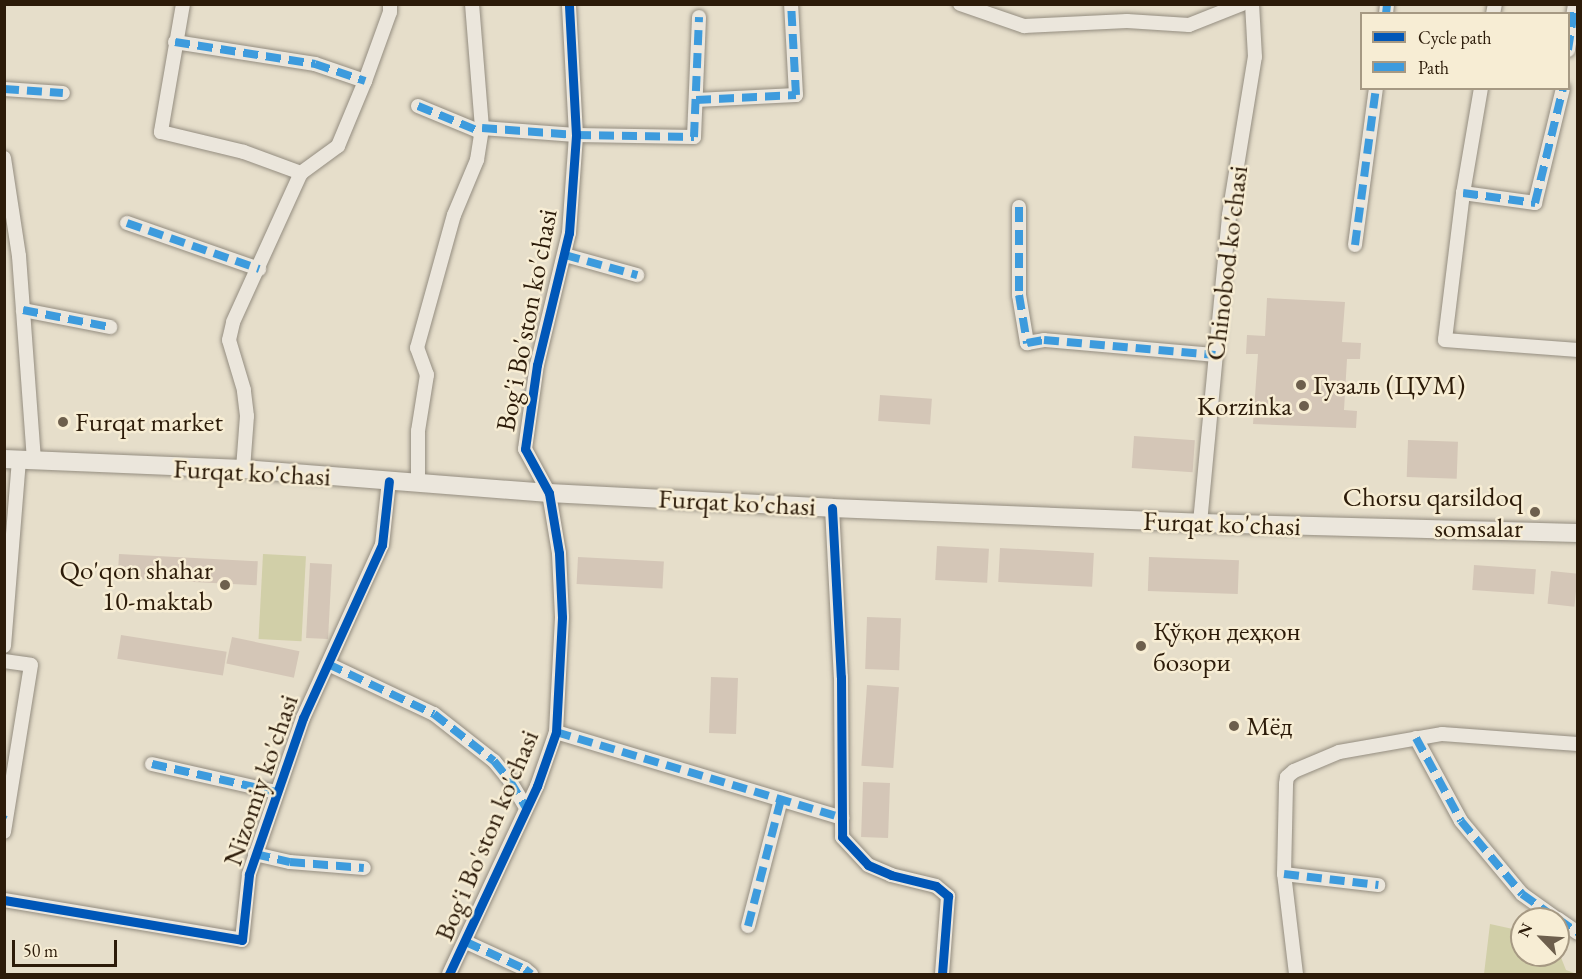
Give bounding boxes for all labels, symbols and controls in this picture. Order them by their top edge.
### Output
legend [1360,12,1570,90]
text: Cycle path [1418,26,1492,49]
text: Path [1418,56,1449,79]
street label: Chinobod ko'chasi [1198,164,1254,362]
street label: Bog'i Bo'ston ko'chasi [489,206,563,434]
place label: Гузаль (ЦУМ) [1313,369,1465,401]
marker: Гузаль (ЦУМ) [1294,378,1308,392]
place label: Korzinka [1197,390,1292,422]
marker: Korzinka [1297,399,1311,413]
place label: Furqat market [75,406,223,438]
marker: Furqat market [56,415,70,429]
street label: Furqat ko'chasi [172,452,332,492]
place label: Chorsu qarsildoq somsalar [1343,480,1523,543]
street label: Furqat ko'chasi [657,482,817,522]
street label: Furqat ko'chasi [1143,504,1301,542]
marker: Chorsu qarsildoq somsalar [1528,505,1542,519]
place label: Qo'qon shahar 10-maktab [59,553,213,616]
marker: Qo'qon shahar 10-maktab [218,578,232,592]
place label: Қўқон деҳқон бозори [1153,614,1301,677]
marker: Қўқон деҳқон бозори [1134,639,1148,653]
street label: Nizomiy ko'chasi [216,690,304,870]
place label: Мёд [1246,710,1293,742]
marker: Мёд [1227,719,1241,733]
street label: Bog'i Bo'ston ko'chasi [427,725,545,945]
north arrow [1510,907,1570,967]
text: N [1513,920,1537,940]
scale bar [15,928,120,966]
text: 50 m [23,939,58,962]

